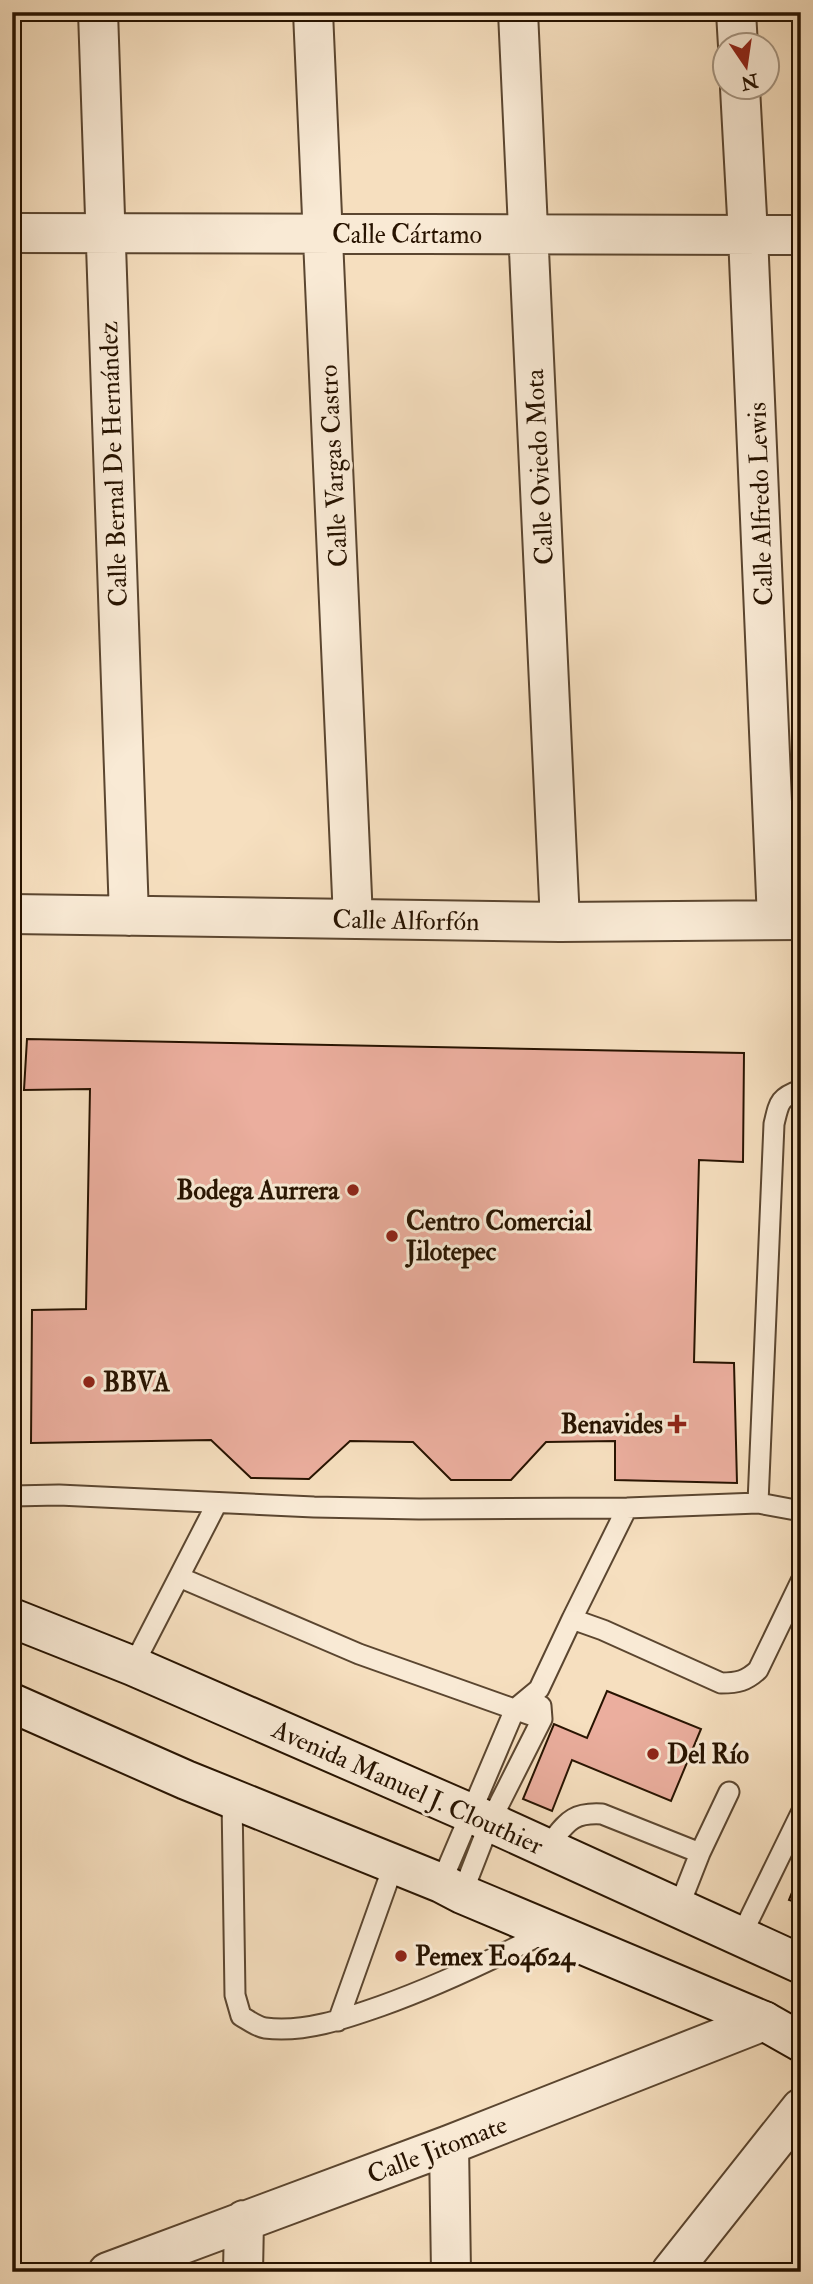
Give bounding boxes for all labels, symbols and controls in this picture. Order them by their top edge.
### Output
north arrow [712,32,782,102]
text: N [738,68,762,95]
street label: Calle Cártamo [332,219,482,251]
street label: Calle Bernal De Hernández [93,320,135,607]
street label: Calle Vargas Castro [313,364,355,568]
street label: Calle Oviedo Mota [519,368,561,566]
street label: Calle Alfredo Lewis [741,402,781,606]
street label: Calle Alforfón [332,904,480,938]
place label: Bodega Aurrera [176,1175,340,1208]
marker: Bodega Aurrera [345,1182,361,1198]
place label: Centro Comercial Jilotepec [404,1206,592,1269]
marker: Centro Comercial Jilotepec [384,1228,400,1244]
place label: BBVA [103,1367,171,1399]
marker: BBVA [81,1374,97,1390]
place label: Benavides [561,1409,663,1441]
marker: Benavides [669,1416,685,1432]
street label: Avenida Manuel J. Clouthier [266,1713,549,1862]
place label: Del Río [667,1739,750,1771]
marker: Del Río [645,1746,661,1762]
place label: Pemex E04624 [415,1941,577,1973]
marker: Pemex E04624 [393,1948,409,1964]
street label: Calle Jitomate [363,2109,512,2191]

